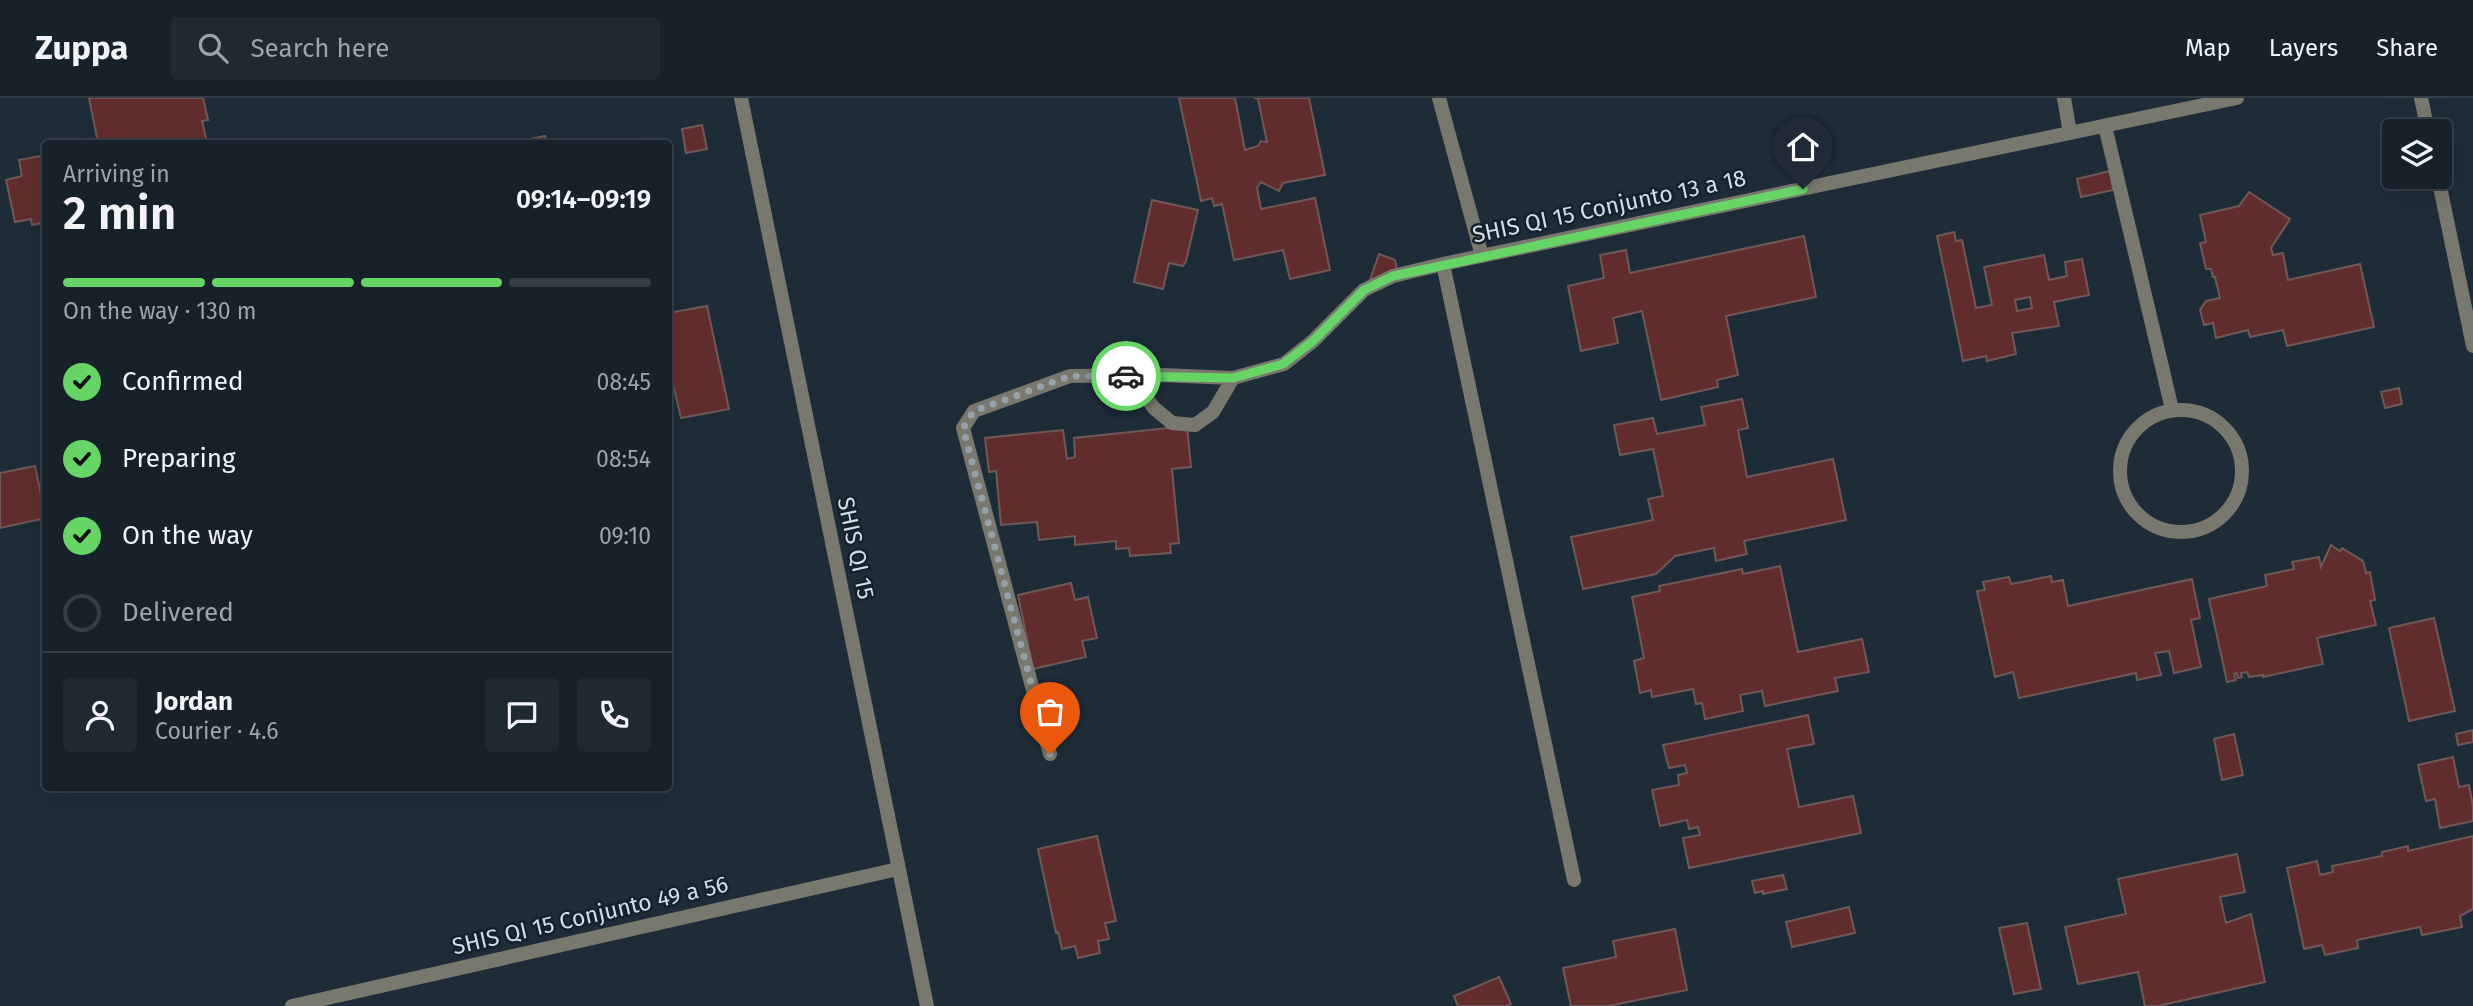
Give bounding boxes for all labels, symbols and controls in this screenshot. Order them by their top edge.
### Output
search box [170,17,660,80]
text: Zuppa [35,28,128,68]
icon: search [194,29,232,67]
text: Search here [250,33,389,64]
text: Map [2185,34,2231,62]
text: Layers [2269,34,2338,62]
text: Share [2376,34,2438,62]
pin [1773,117,1833,189]
map controls [2382,119,2452,189]
button: layers [2382,119,2452,189]
icon: home [1784,128,1822,166]
text: Arriving in [63,160,170,188]
street label: SHIS QI 15 Conjunto 13 a 18 [1470,163,1748,249]
text: 09:14–09:19 [516,184,651,215]
text: 2 min [63,186,176,241]
text: On the way · 130 m [63,297,256,325]
courier [1091,341,1161,411]
icon: car [1107,357,1145,395]
icon: check [63,363,101,401]
text: Confirmed [122,366,243,397]
text: 08:45 [597,368,651,396]
icon: check [63,440,101,478]
text: Preparing [122,443,235,474]
text: 08:54 [596,445,651,473]
street label: SHIS QI 15 [832,494,880,602]
icon: check [63,517,101,555]
text: On the way [122,520,253,551]
text: 09:10 [599,522,651,550]
text: Delivered [122,597,234,628]
button: person [63,678,137,752]
button: chat [485,678,559,752]
button: phone [577,678,651,752]
pin [1020,682,1080,754]
text: Jordan [155,686,233,717]
icon: bag [1031,693,1069,731]
text: Courier · 4.6 [155,717,279,745]
street label: SHIS QI 15 Conjunto 49 a 56 [449,870,731,960]

